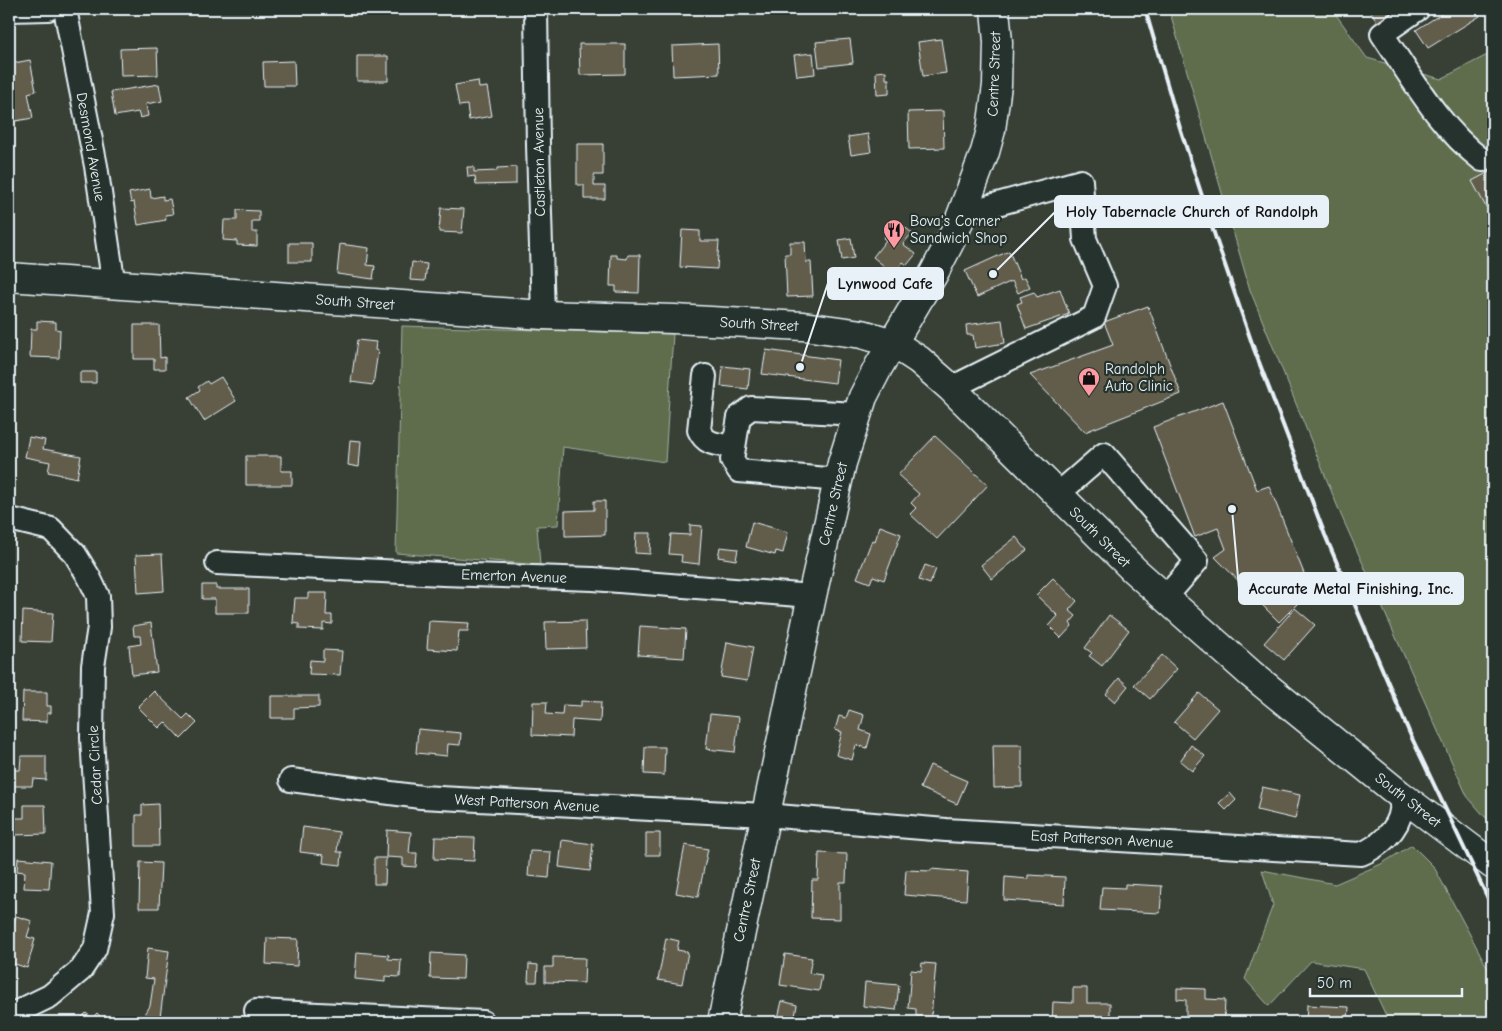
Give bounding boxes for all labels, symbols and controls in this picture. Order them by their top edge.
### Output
street label: Centre Street [984,30,1005,117]
street label: Desmond Avenue [73,91,110,203]
street label: Castleton Avenue [529,107,549,217]
callout: Holy Tabernacle Church of Randolph [1055,196,1328,227]
text: Holy Tabernacle Church of Randolph [1066,203,1318,221]
place label: Bova's Corner Sandwich Shop [910,212,1007,247]
restaurant icon: Bova's Corner Sandwich Shop [882,218,906,249]
callout: Lynwood Cafe [828,268,943,299]
text: Lynwood Cafe [837,275,933,293]
street label: South Street [315,290,396,314]
street label: South Street [719,313,800,335]
place label: Randolph Auto Clinic [1105,360,1173,395]
shop icon: Randolph Auto Clinic [1077,366,1101,397]
street label: Centre Street [815,460,851,547]
street label: South Street [1066,503,1135,572]
street label: Emerton Avenue [461,565,568,587]
callout: Accurate Metal Finishing, Inc. [1239,573,1463,604]
text: Accurate Metal Finishing, Inc. [1249,580,1453,598]
street label: Cedar Circle [84,724,106,805]
street label: South Street [1371,769,1445,832]
street label: West Patterson Avenue [454,790,600,816]
street label: East Patterson Avenue [1030,826,1174,852]
street label: Centre Street [729,856,765,943]
scale bar [1310,966,1462,998]
text: 50 m [1317,974,1352,992]

